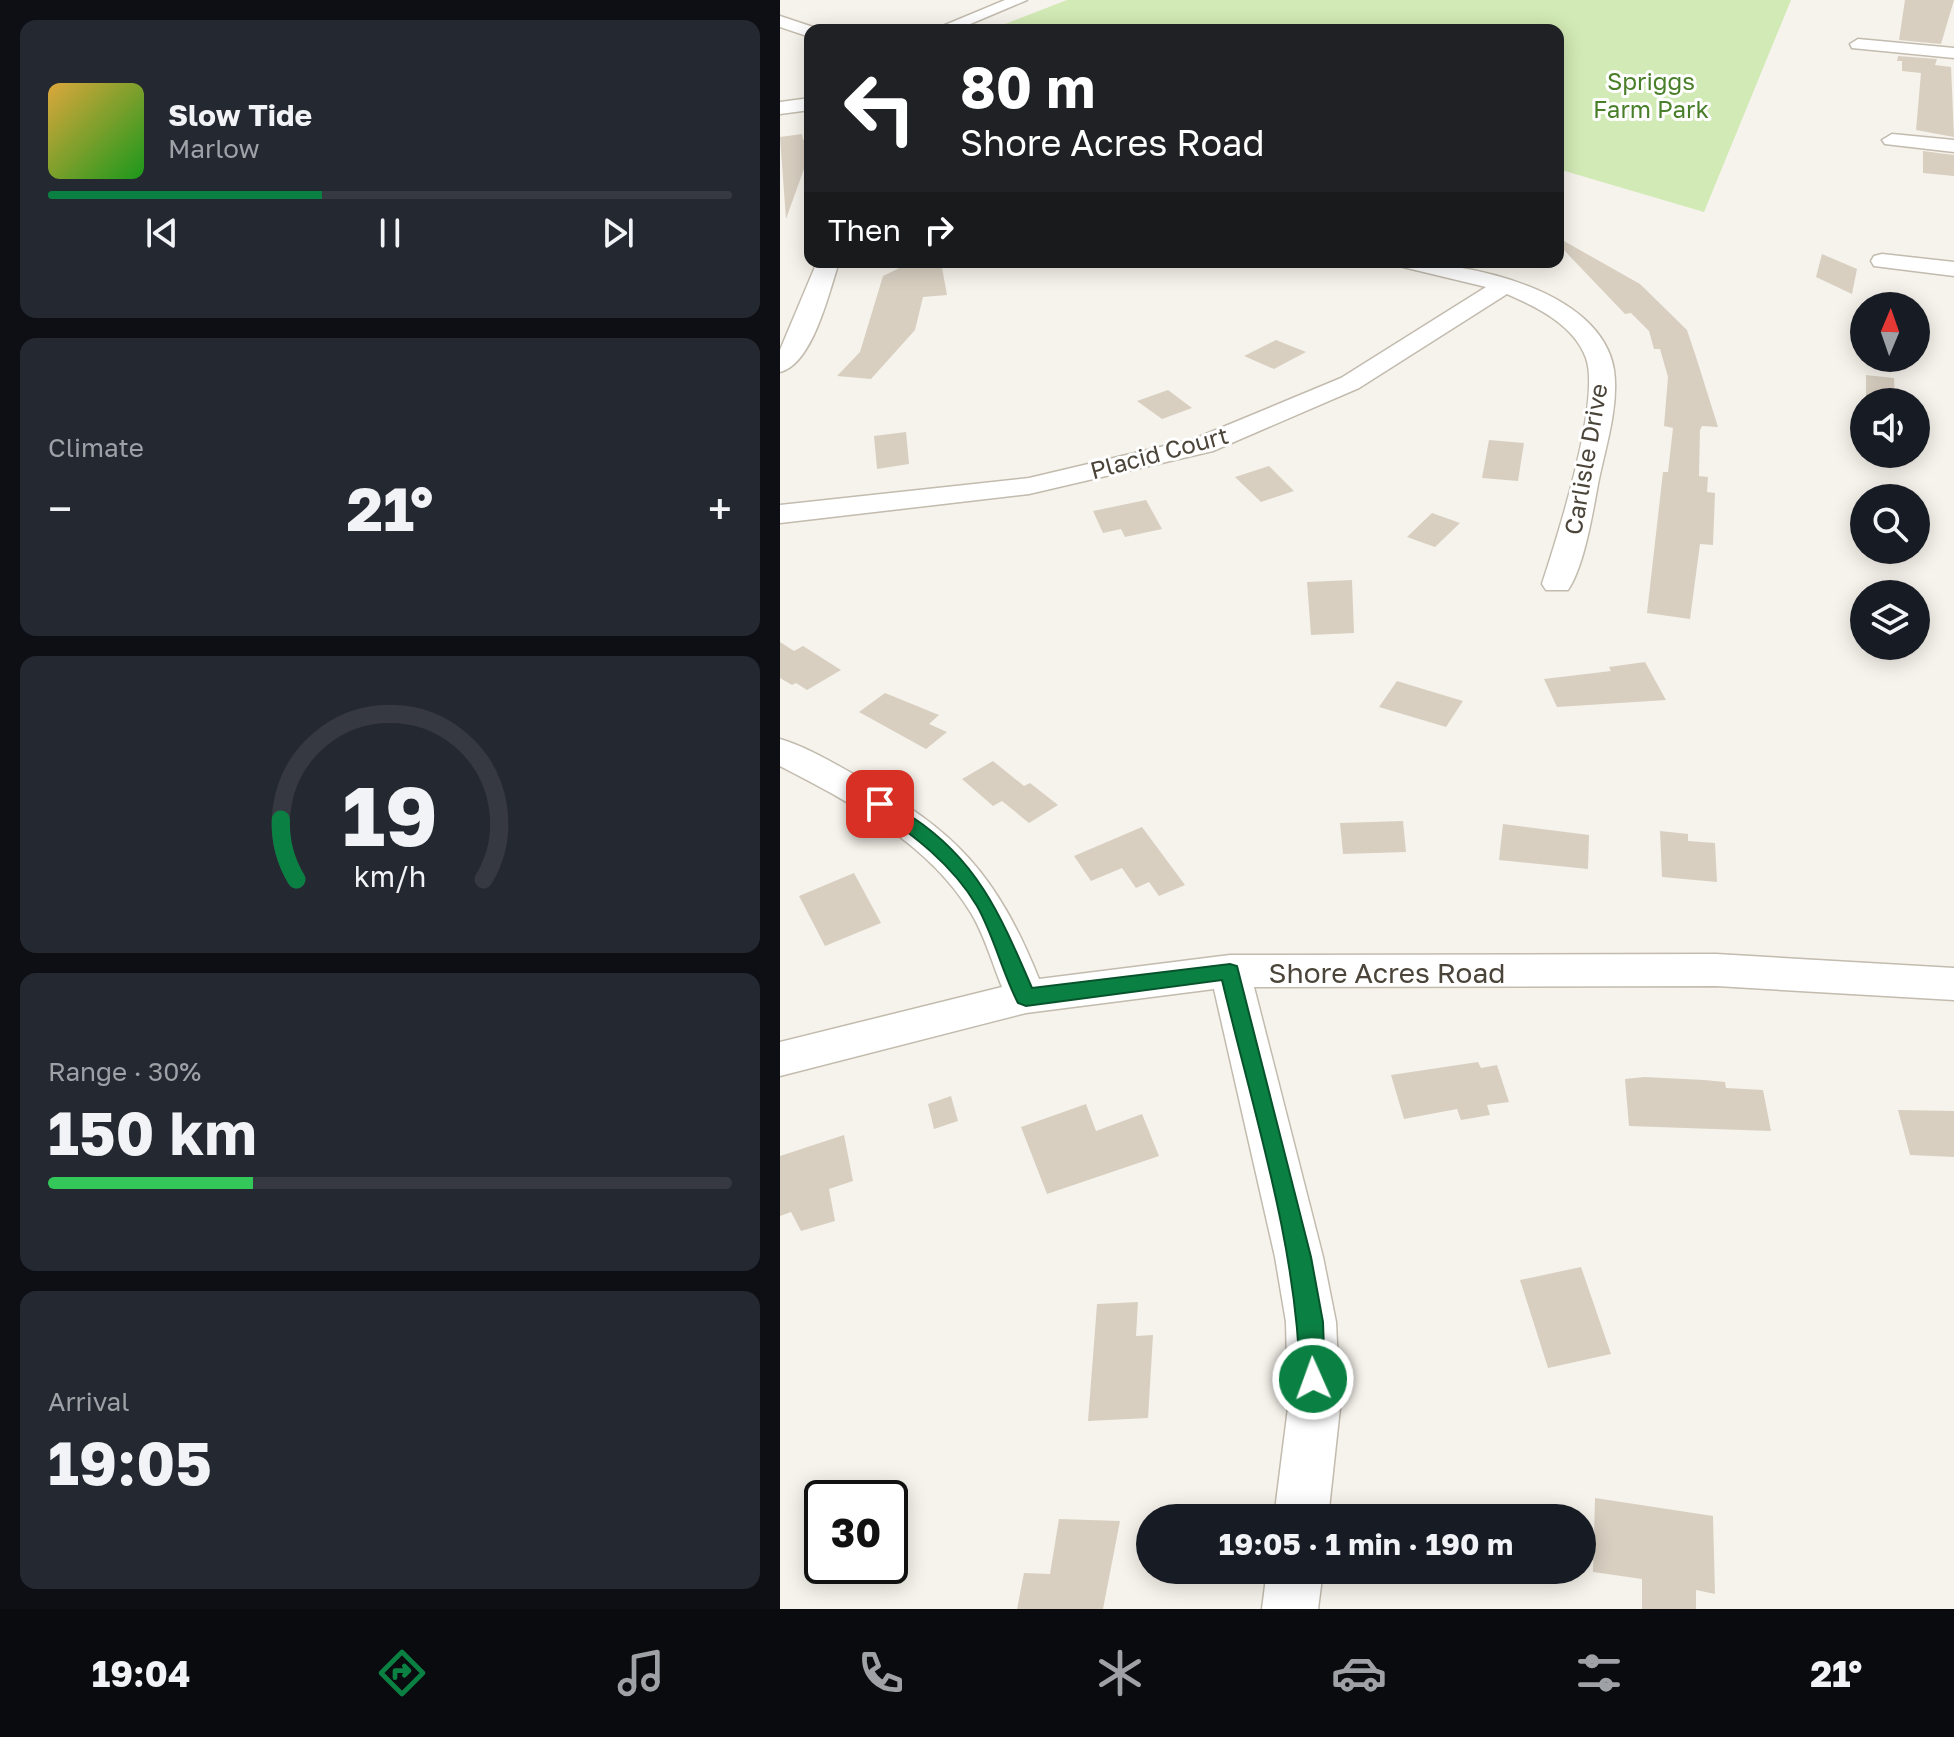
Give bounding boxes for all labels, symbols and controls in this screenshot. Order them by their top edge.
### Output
text: 80 m [960,53,1095,120]
icon: left [828,56,932,160]
park label: Spriggs Farm Park [1593,66,1709,123]
text: Slow Tide [168,97,312,133]
text: Shore Acres Road [960,121,1265,164]
text: Marlow [168,133,260,164]
icon: right [917,208,961,252]
icon: previous [140,211,184,255]
icon: pause [368,211,412,255]
icon: next [596,211,640,255]
text: Then [828,212,901,248]
north arrow [1850,292,1930,372]
map controls [1850,292,1930,660]
street label: Carlisle Drive [1557,381,1613,537]
button: sound [1850,388,1930,468]
street label: Placid Court [1087,420,1231,484]
text: Climate [48,432,144,463]
text: 21° [347,472,433,544]
text: − [48,482,72,535]
text: + [708,482,732,535]
button: search [1850,484,1930,564]
button: layers [1850,580,1930,660]
text: 19 [342,764,438,864]
pin [846,770,914,838]
icon: arrive [858,782,902,826]
text: km/h [354,860,426,894]
street label: Shore Acres Road [1269,956,1505,989]
text: Range · 30% [48,1056,201,1087]
text: 150 km [48,1096,257,1168]
position arrow [1271,1337,1355,1421]
text: Arrival [48,1386,129,1417]
text: 19:05 [48,1426,212,1498]
speed limit sign: 30 [804,1480,908,1584]
text: 19:05 · 1 min · 190 m [1219,1526,1513,1562]
icon: directions [374,1645,430,1701]
icon: music [613,1645,669,1701]
icon: phone [853,1645,909,1701]
icon: climate [1092,1645,1148,1701]
icon: car [1331,1645,1387,1701]
icon: filters [1571,1645,1627,1701]
text: 19:04 [92,1652,191,1695]
text: 21° [1810,1652,1862,1695]

